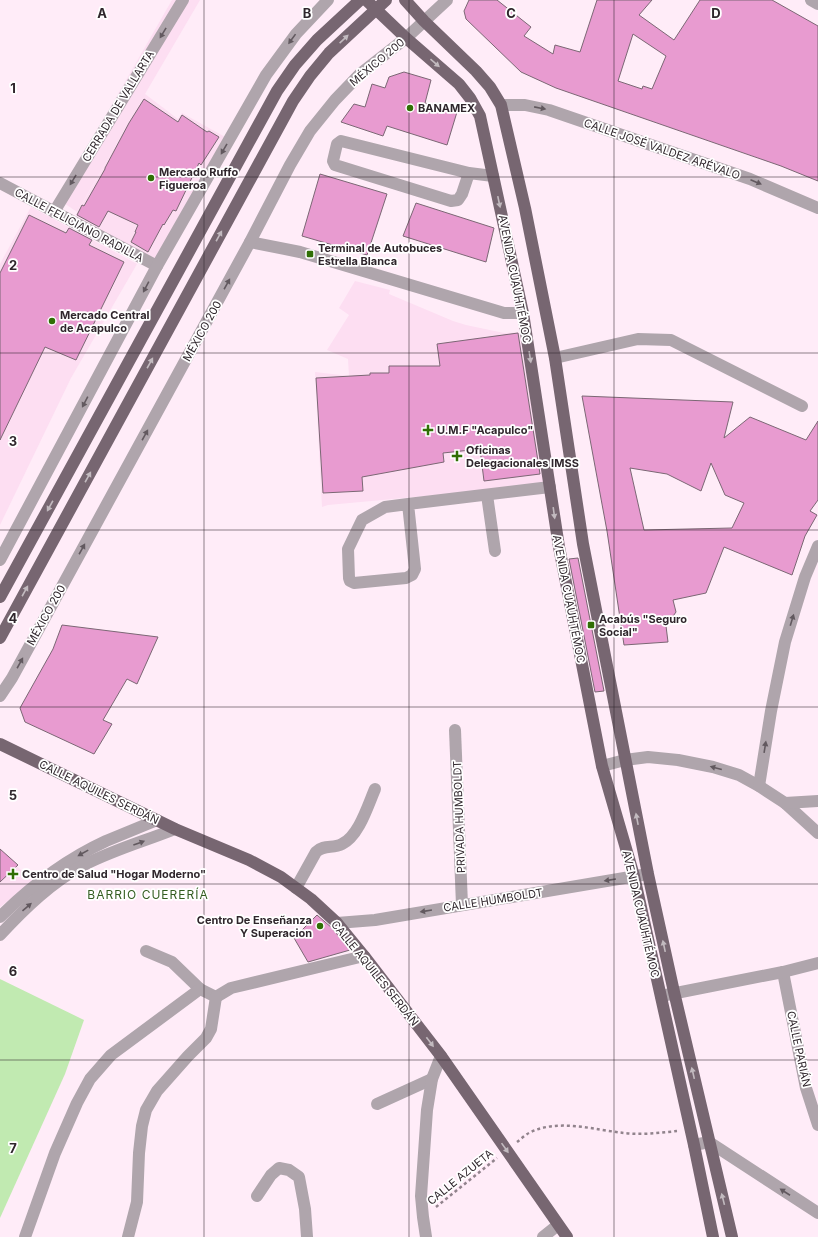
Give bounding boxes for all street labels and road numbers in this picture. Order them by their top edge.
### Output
street label: MÉXICO 200 [347,35,407,89]
street label: CERRADA DE VALLARTA [79,47,157,164]
street label: CALLE JOSÉ VALDEZ ARÉVALO [582,116,742,182]
street label: CALLE FELICIANO RADILLA [12,185,146,265]
street label: AVENIDA CUAUHTÉMOC [496,214,534,344]
street label: MÉXICO 200 [180,298,224,364]
street label: AVENIDA CUAUHTÉMOC [550,534,588,664]
street label: MÉXICO 200 [24,582,68,648]
street label: CALLE AQUILES SERDÁN [37,757,161,827]
street label: PRIVADA HUMBOLDT [450,761,468,873]
street label: AVENIDA CUAUHTÉMOC [620,849,662,979]
street label: CALLE HUMBOLDT [442,885,544,915]
street label: CALLE AQUILES SERDÁN [328,917,422,1029]
street label: CALLE PARIÁN [784,1010,814,1088]
street label: CALLE AZUETA [424,1146,496,1208]

